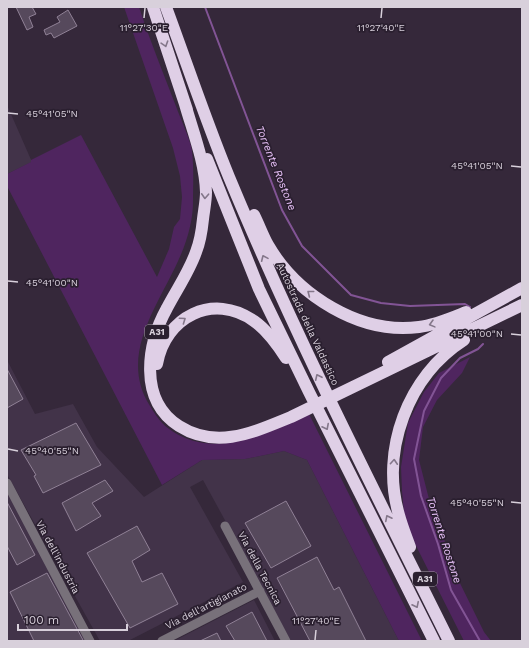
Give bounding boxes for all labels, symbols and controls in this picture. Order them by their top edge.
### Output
text: 11°27'30"E [120,22,168,33]
text: 11°27'40"E [357,22,405,33]
one-way arrow [160,40,169,47]
text: 45°41'05"N [26,108,78,119]
water label: Torrente Rostone [253,124,299,212]
text: 45°41'05"N [451,160,503,171]
one-way arrow [201,193,210,199]
one-way arrow [261,255,269,262]
street label: Autostrada della Valdastico [275,261,341,387]
text: 45°41'00"N [26,277,78,288]
one-way arrow [308,291,315,298]
one-way arrow [179,318,186,325]
one-way arrow [429,319,435,327]
road number: A31 [145,325,169,339]
text: 45°41'00"N [451,328,503,339]
one-way arrow [315,373,323,381]
one-way arrow [321,422,329,430]
text: 45°40'55"N [25,445,79,456]
one-way arrow [390,459,399,465]
water label: Torrente Rostone [424,495,464,585]
text: 45°40'55"N [450,497,504,508]
one-way arrow [385,515,393,523]
street label: Via dell'industria [34,518,82,596]
street label: Via della Tecnica [236,530,284,607]
road number: A31 [413,572,437,586]
street label: Via dell'artigianato [163,581,249,631]
one-way arrow [411,601,419,609]
scale bar [18,606,127,632]
text: 100 m [24,613,59,627]
text: 11°27'40"E [292,615,340,626]

